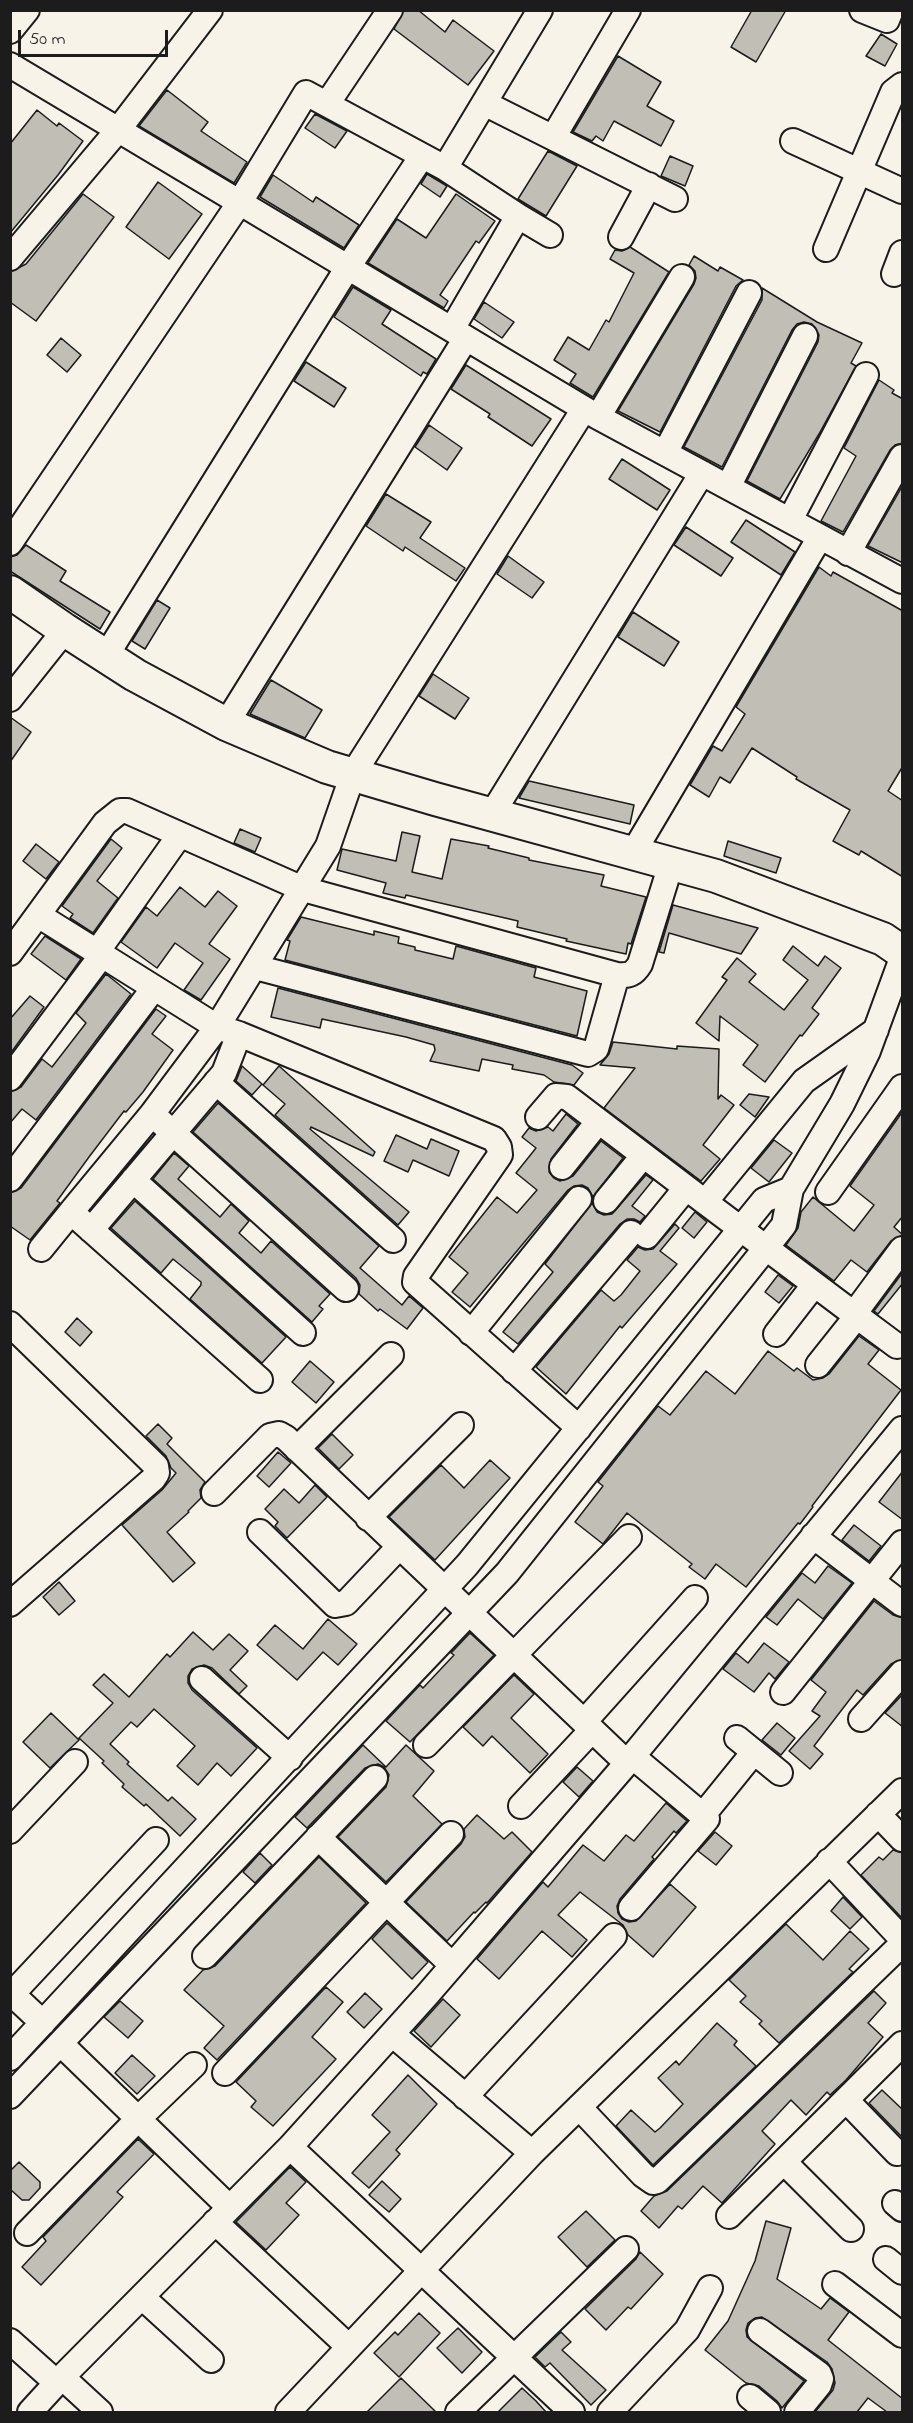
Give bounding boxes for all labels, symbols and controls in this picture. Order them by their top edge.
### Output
scale bar [21,18,171,56]
text: 50 m [29,27,66,53]

